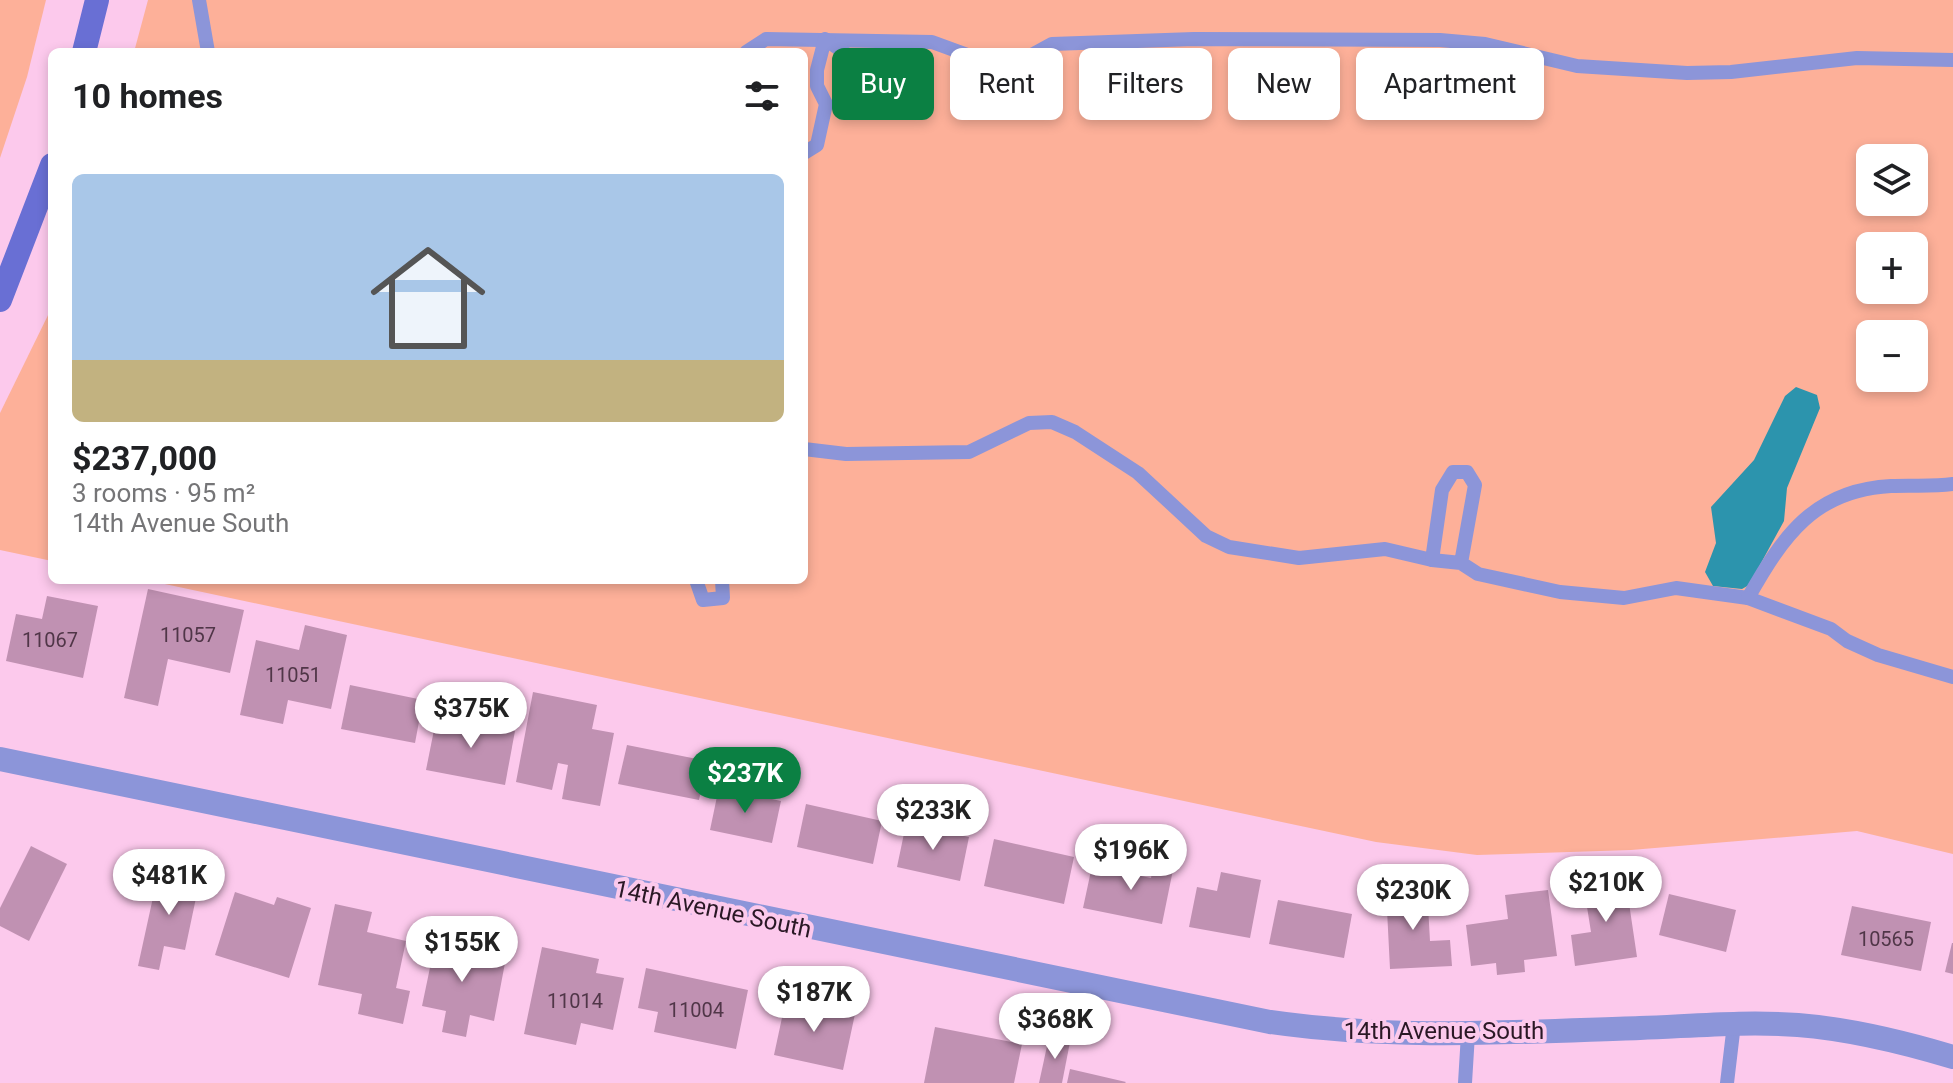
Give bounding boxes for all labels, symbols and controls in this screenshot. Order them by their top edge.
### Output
chip: Buy [832,48,934,120]
chip: Rent [950,48,1063,120]
chip: Filters [1079,48,1212,120]
chip: New [1228,48,1340,120]
chip: Apartment [1356,48,1544,120]
icon: filters [740,74,784,118]
text: 10 homes [72,76,223,116]
map controls [1856,144,1928,392]
button: layers [1856,144,1928,216]
icon: home [356,226,500,370]
button: + [1856,232,1928,304]
button: − [1856,320,1928,392]
text: $237,000 [72,438,217,478]
text: 3 rooms · 95 m² [72,478,255,508]
text: 14th Avenue South [72,508,289,538]
house number: 11057 [160,623,216,647]
house number: 11067 [22,628,78,652]
house number: 11051 [265,663,321,687]
pin: $375K [415,682,527,750]
text: $375K [433,693,509,723]
pin: $237K [689,747,801,815]
text: $237K [707,758,783,788]
pin: $233K [877,784,989,852]
text: $233K [895,795,971,825]
pin: $196K [1075,824,1187,892]
text: $196K [1093,835,1169,865]
pin: $481K [113,849,225,917]
pin: $210K [1550,856,1662,924]
text: $481K [131,860,207,890]
pin: $230K [1357,864,1469,932]
text: $210K [1568,867,1644,897]
street label: 14th Avenue South [612,874,814,944]
text: $230K [1375,875,1451,905]
pin: $155K [406,916,518,984]
text: $155K [424,927,500,957]
house number: 10565 [1858,927,1914,951]
pin: $187K [758,966,870,1034]
text: $187K [776,977,852,1007]
house number: 11014 [547,989,603,1013]
pin: $368K [999,993,1111,1061]
house number: 11004 [668,998,724,1022]
text: $368K [1017,1004,1093,1034]
street label: 14th Avenue South [1344,1017,1544,1045]

